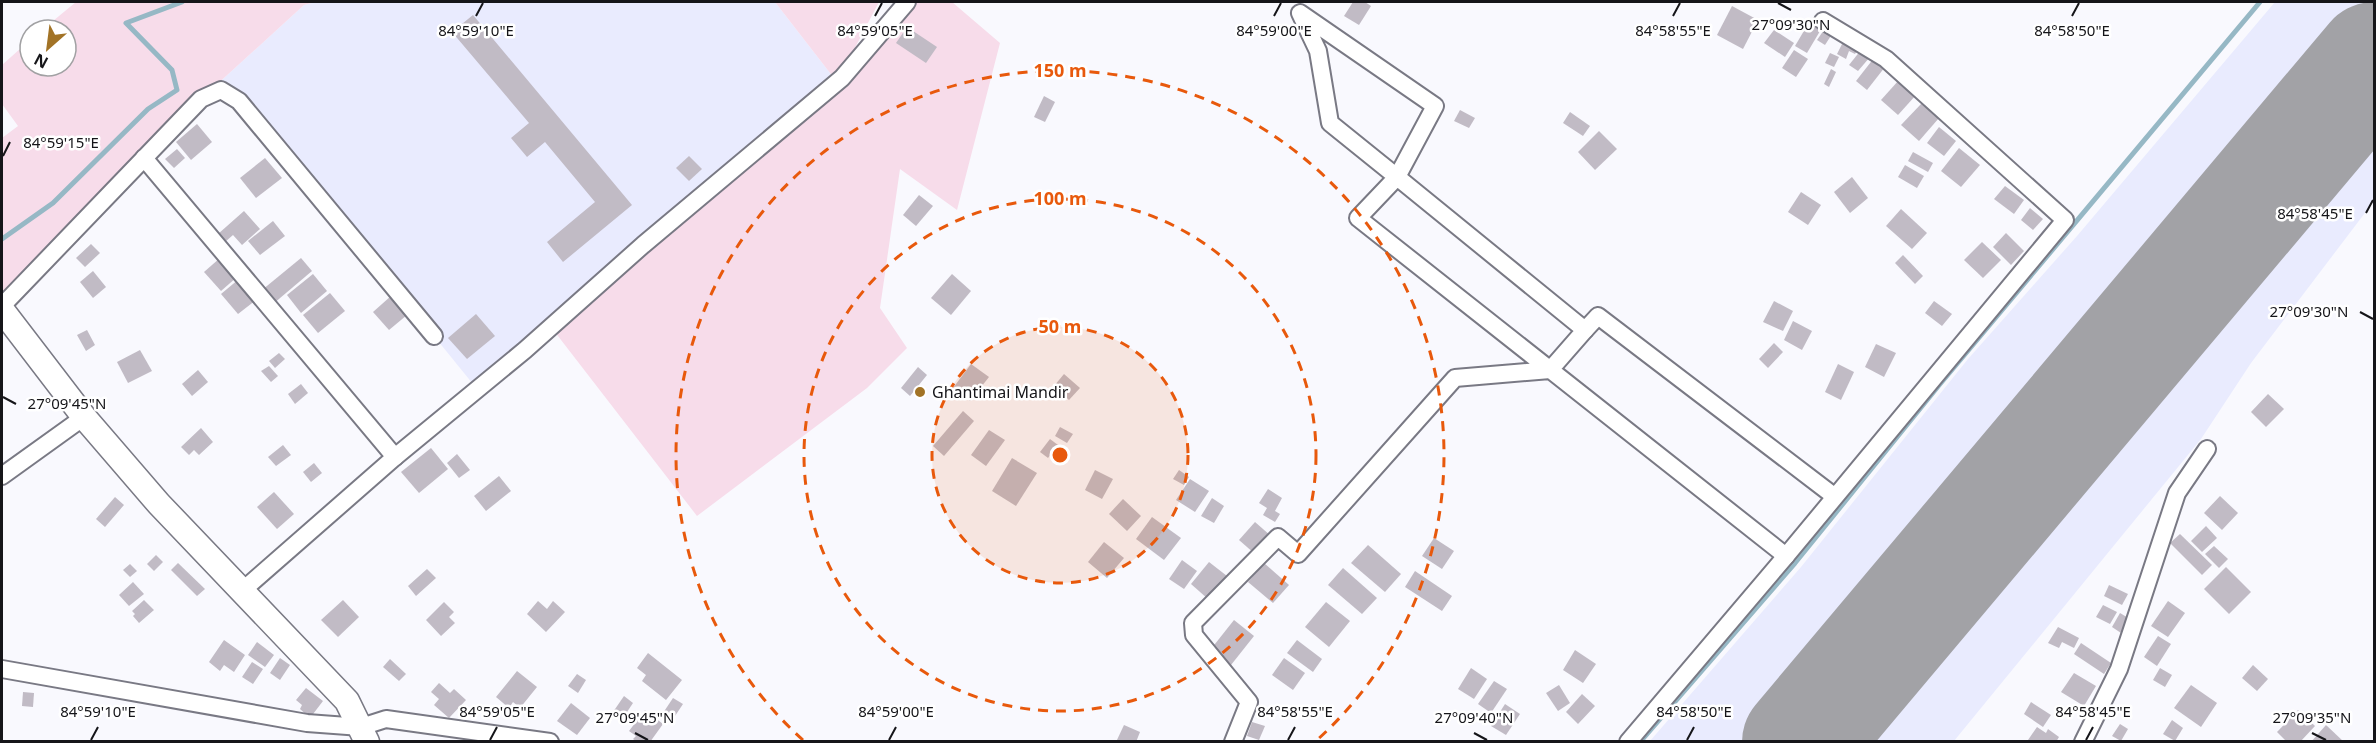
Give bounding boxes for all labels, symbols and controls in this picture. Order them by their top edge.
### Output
text: 27°09'30"N [1752,14,1830,34]
north arrow [18,18,78,78]
text: 84°59'10"E [438,20,514,40]
text: 84°59'05"E [837,20,913,40]
text: 84°59'00"E [1236,20,1312,40]
text: 84°58'55"E [1635,20,1711,40]
text: 84°58'50"E [2034,20,2110,40]
text: N [30,48,52,74]
text: 150 m [1033,58,1087,82]
text: 84°59'15"E [23,132,99,152]
text: 100 m [1033,186,1087,210]
text: 84°58'45"E [2277,203,2353,223]
text: 27°09'30"N [2270,301,2348,321]
text: 50 m [1039,314,1081,338]
place label: Ghantimai Mandir [932,381,1069,403]
marker: Ghantimai Mandir [913,385,927,399]
text: 27°09'45"N [28,393,106,413]
centre of rings [1050,445,1070,465]
text: 84°59'10"E [60,701,136,721]
text: 84°59'05"E [459,701,535,721]
text: 84°59'00"E [858,701,934,721]
text: 84°58'55"E [1257,701,1333,721]
text: 84°58'50"E [1656,701,1732,721]
text: 84°58'45"E [2055,701,2131,721]
text: 27°09'45"N [596,707,674,727]
text: 27°09'40"N [1435,707,1513,727]
text: 27°09'35"N [2273,707,2351,727]

